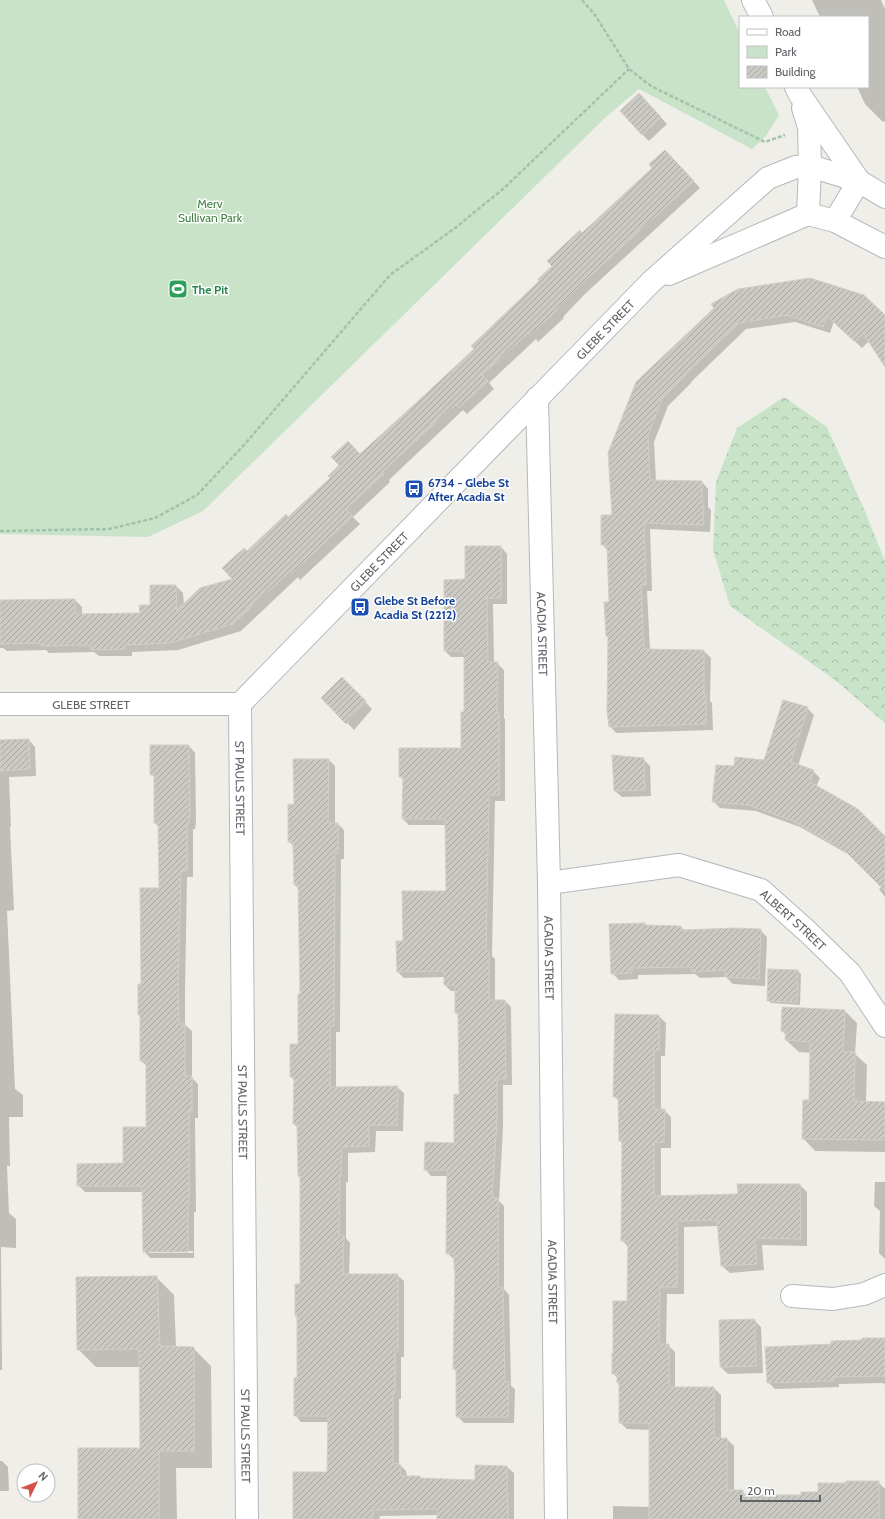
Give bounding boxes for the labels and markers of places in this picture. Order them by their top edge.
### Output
sports icon: The Pit [167,278,189,300]
place label: The Pit [192,282,228,297]
place label: 6734 - Glebe St After Acadia St [428,475,509,504]
bus stop icon: 6734 - Glebe St After Acadia St [403,478,425,500]
place label: Glebe St Before Acadia St (2212) [374,593,456,622]
bus stop icon: Glebe St Before Acadia St (2212) [349,596,371,618]

